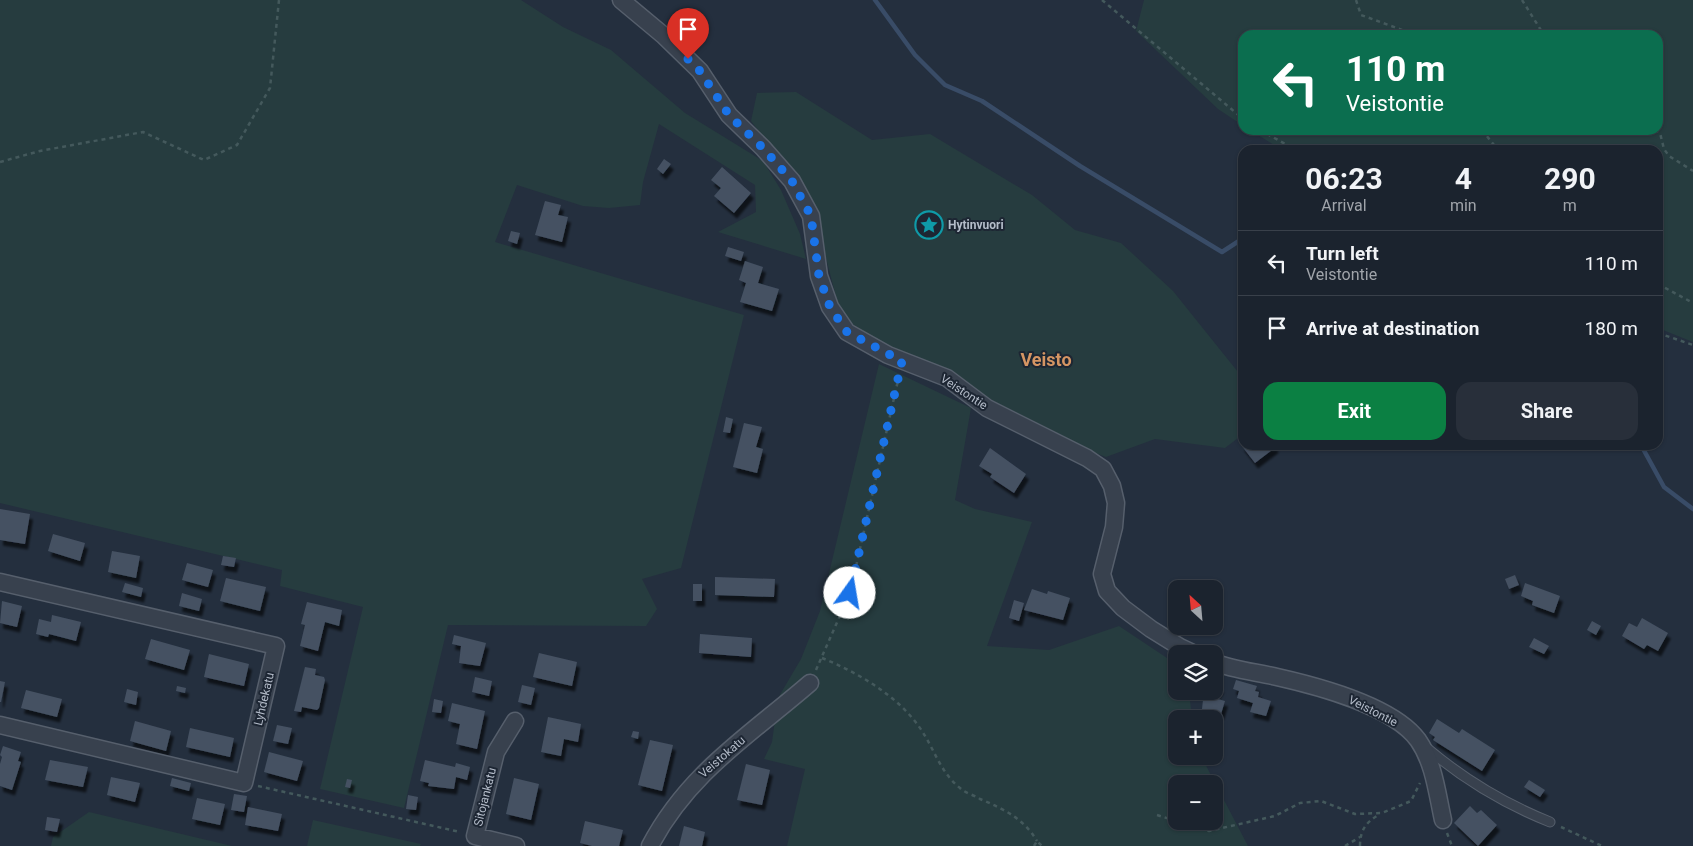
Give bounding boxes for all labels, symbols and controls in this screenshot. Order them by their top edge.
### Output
pin [667,8,709,59]
icon: arrive [674,15,702,43]
text: 110 m [1346,49,1445,90]
icon: left [1263,50,1328,115]
text: Veistontie [1346,91,1444,116]
text: 06:23 [1305,161,1383,196]
text: 4 [1455,161,1472,196]
text: 290 [1544,161,1596,196]
text: Arrival [1321,196,1367,215]
text: min [1450,196,1477,215]
text: m [1563,196,1577,215]
place icon: Hytinvuori [914,210,944,240]
place label: Hytinvuori [948,218,1004,232]
text: Turn left [1306,242,1379,265]
icon: left [1263,249,1291,277]
text: 110 m [1585,252,1638,275]
text: Veistontie [1306,265,1377,284]
icon: arrive [1263,314,1291,342]
text: Arrive at destination [1306,317,1479,340]
text: 180 m [1585,317,1638,340]
district label: Veisto [1020,349,1072,370]
street label: Veistontie [938,372,990,412]
button: Exit [1263,382,1446,440]
button: Share [1456,382,1638,440]
position arrow [823,566,875,618]
north arrow [1168,580,1222,635]
map controls [1168,580,1223,830]
button: layers [1168,645,1223,700]
street label: Lyhdekatu [251,671,277,727]
street label: Veistontie [1346,693,1400,729]
button: + [1168,710,1223,765]
street label: Veistokatu [696,733,748,781]
street label: Sitojankatu [471,766,499,828]
button: − [1168,775,1223,830]

